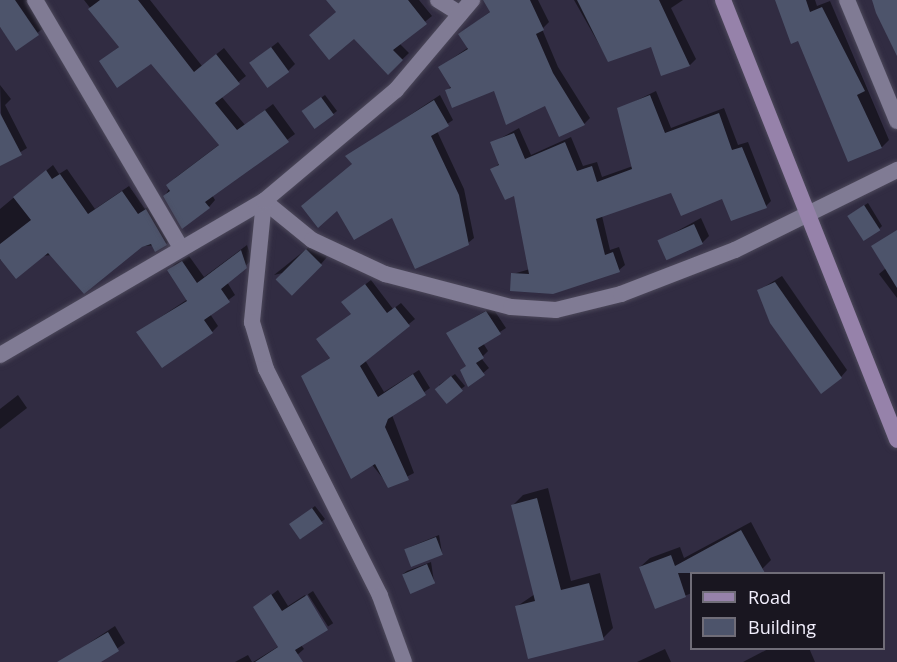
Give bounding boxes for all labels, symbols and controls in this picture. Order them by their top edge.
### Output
legend [690,572,885,650]
text: Road [748,585,791,609]
text: Building [748,615,816,639]

